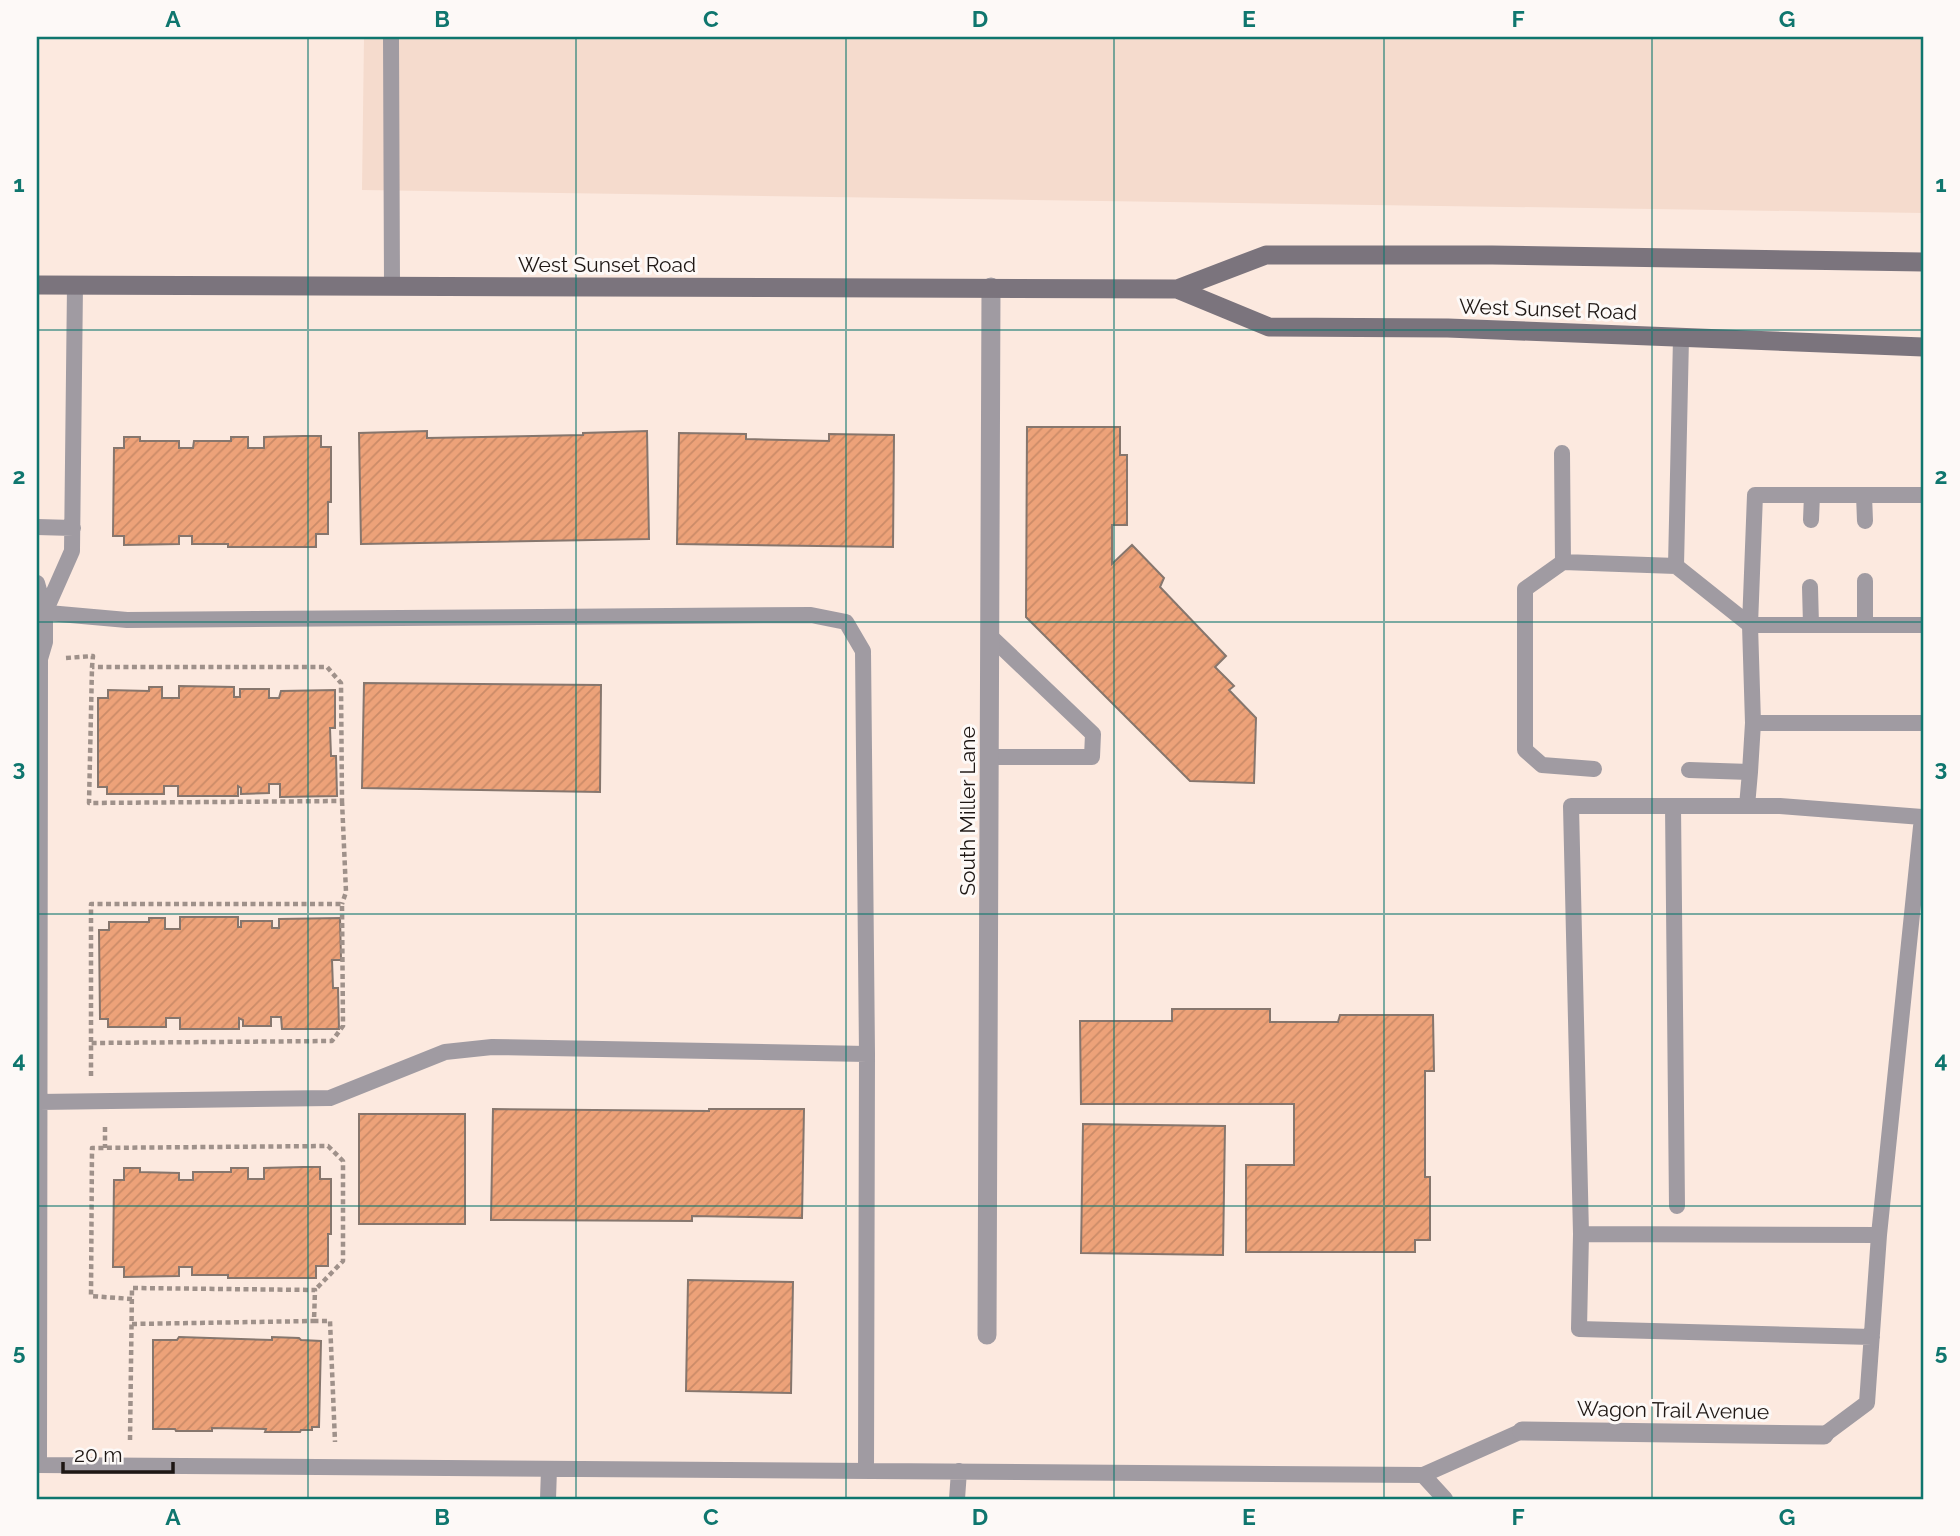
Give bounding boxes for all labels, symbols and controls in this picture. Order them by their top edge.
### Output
text: A [165,5,181,32]
text: B [434,5,450,32]
text: C [703,5,719,32]
text: D [972,5,988,32]
text: E [1242,5,1256,32]
text: F [1511,5,1525,32]
text: G [1779,5,1795,32]
text: 1 [13,170,25,197]
text: 1 [1935,170,1947,197]
street label: West Sunset Road [518,252,696,277]
street label: West Sunset Road [1459,293,1637,325]
text: 2 [13,462,25,489]
text: 2 [1935,462,1947,489]
street label: South Miller Lane [955,726,980,896]
text: 3 [13,754,25,781]
text: 3 [1935,754,1947,781]
text: 4 [12,1046,26,1073]
text: 4 [1934,1046,1948,1073]
text: 5 [13,1338,26,1365]
text: 5 [1935,1338,1948,1365]
street label: Wagon Trail Avenue [1577,1396,1769,1424]
scale bar [63,1431,173,1475]
text: 20 m [74,1442,122,1467]
text: A [165,1503,181,1530]
text: B [434,1503,450,1530]
text: C [703,1503,719,1530]
text: D [972,1503,988,1530]
text: E [1242,1503,1256,1530]
text: F [1511,1503,1525,1530]
text: G [1779,1503,1795,1530]

